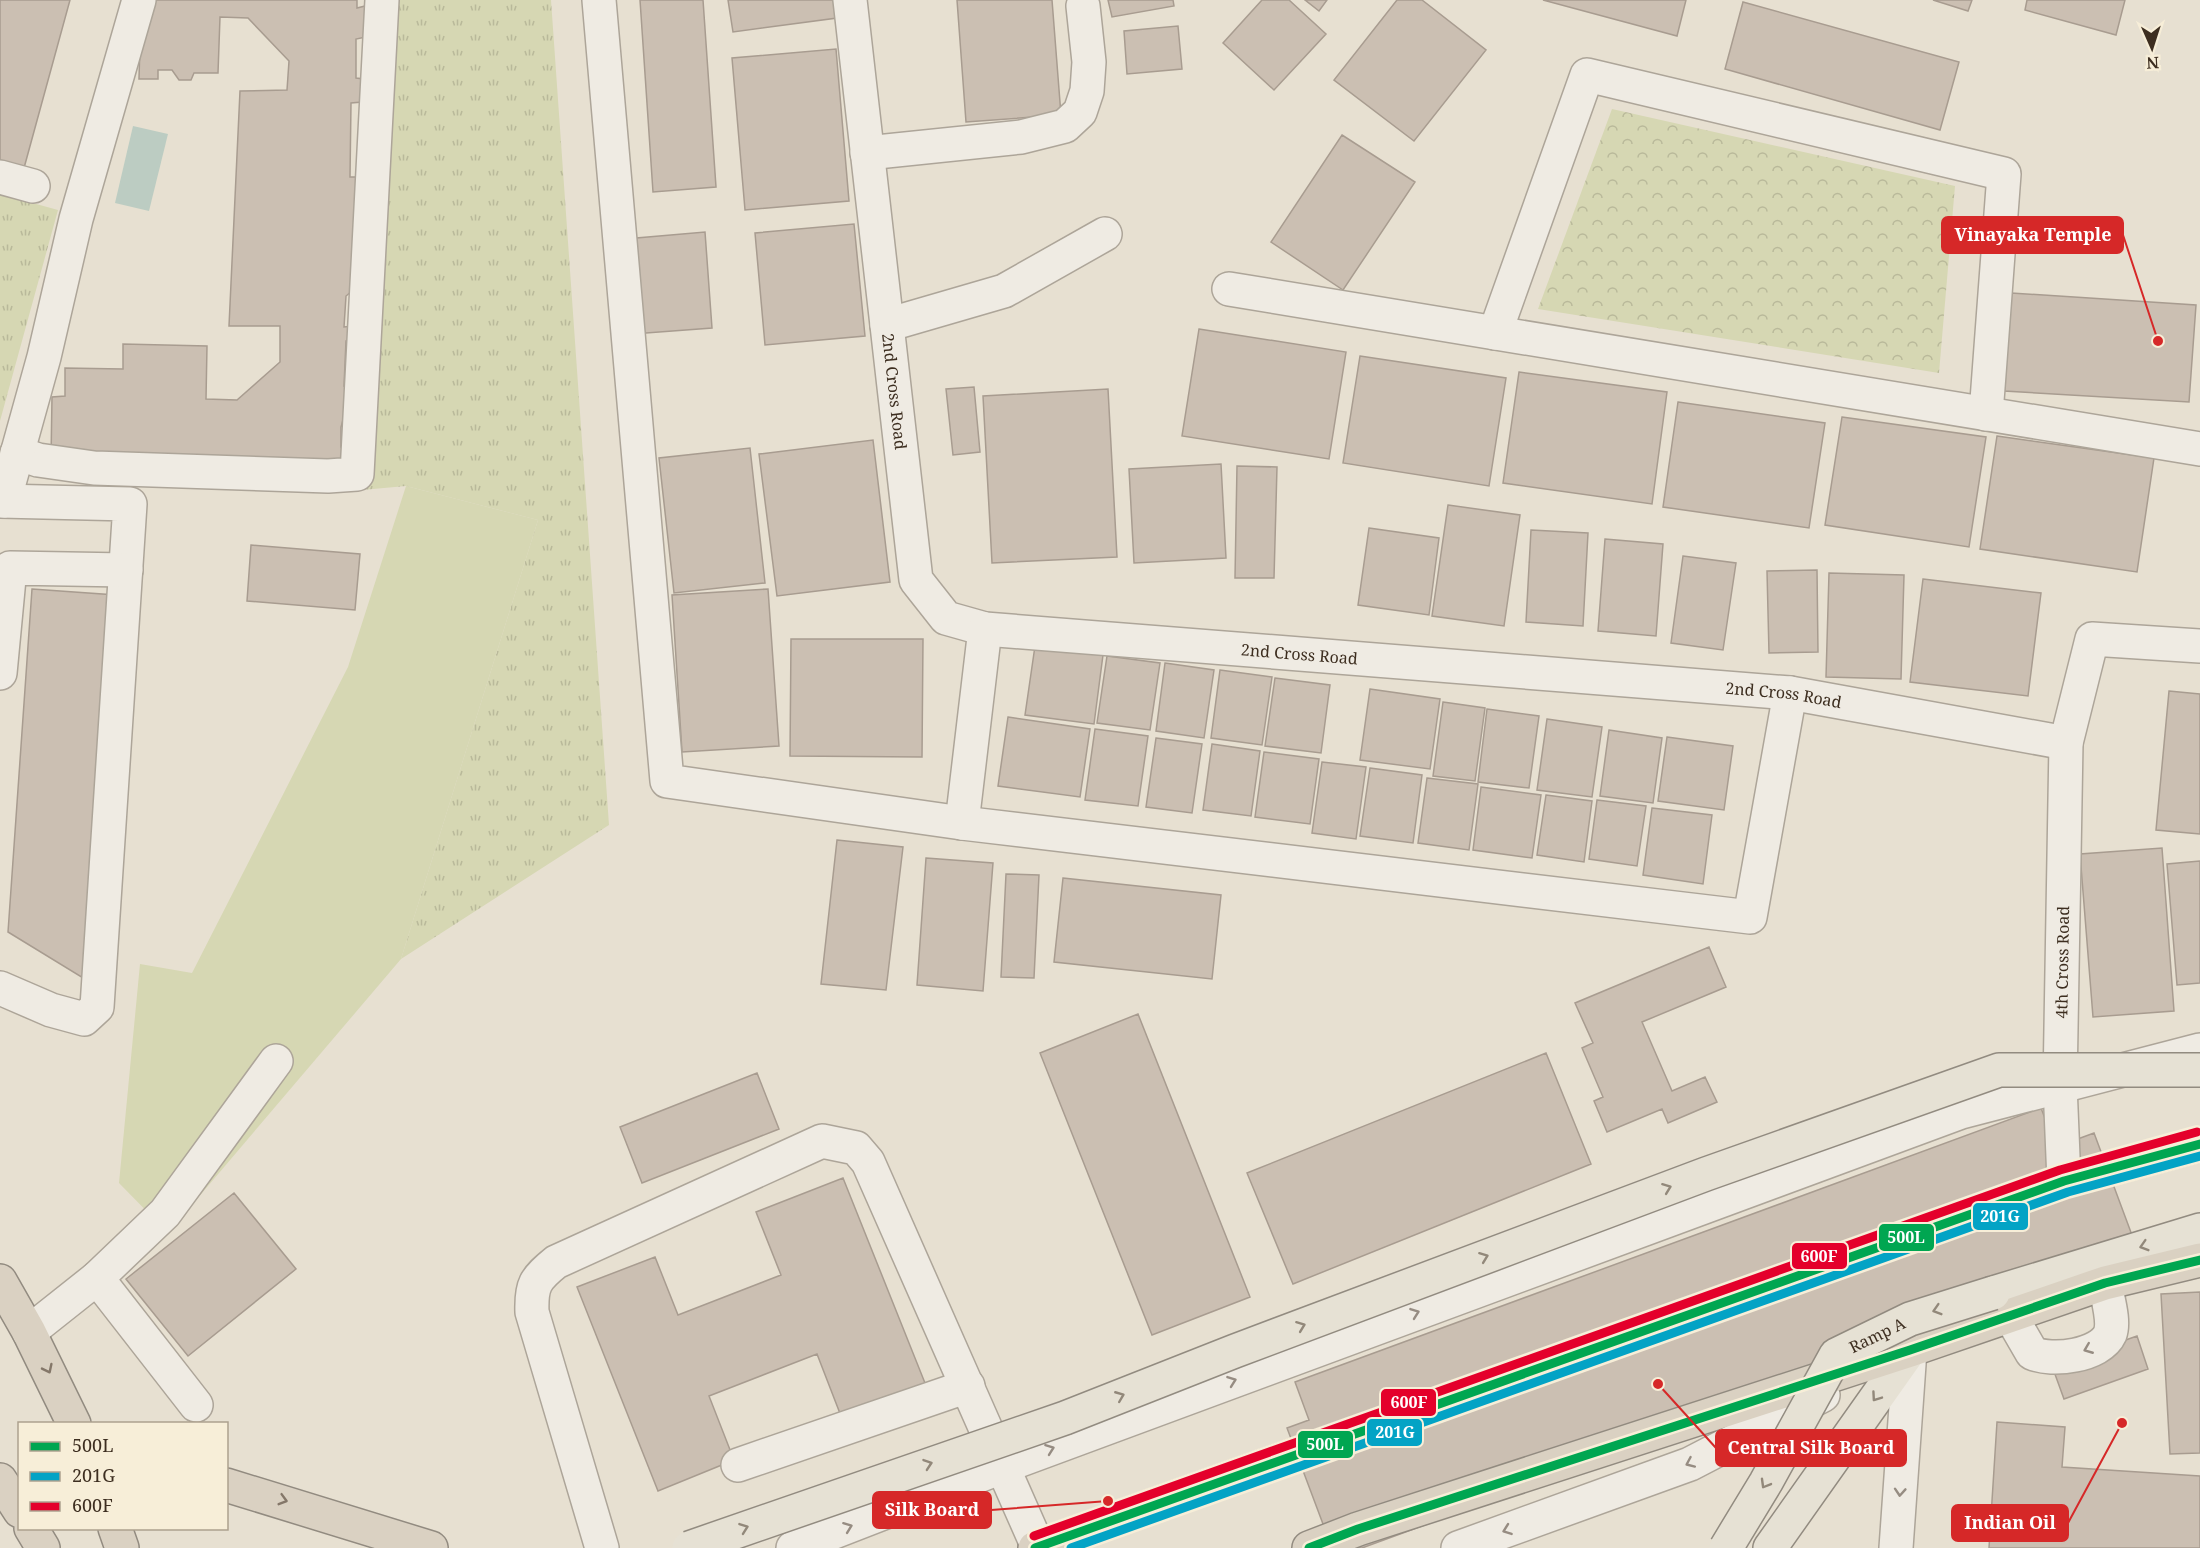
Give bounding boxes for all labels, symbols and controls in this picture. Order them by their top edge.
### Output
north arrow [2122,18,2182,78]
text: N [2146,52,2160,74]
callout: Vinayaka Temple [1942,217,2123,253]
text: Vinayaka Temple [1955,222,2111,246]
street label: 2nd Cross Road [877,332,912,451]
street label: 2nd Cross Road [1240,638,1359,670]
street label: 2nd Cross Road [1725,677,1844,713]
street label: 4th Cross Road [2050,905,2074,1019]
one-way arrow [1661,1183,1671,1196]
line badge: 201G [1972,1202,2029,1231]
text: 201G [1980,1205,2020,1227]
line badge: 500L [1878,1223,1935,1252]
text: 500L [1887,1226,1925,1248]
one-way arrow [2139,1239,2150,1251]
line badge: 600F [1791,1242,1848,1270]
text: 600F [1800,1245,1838,1267]
one-way arrow [1478,1252,1489,1264]
one-way arrow [1932,1303,1943,1315]
one-way arrow [1409,1308,1420,1320]
street label: Ramp A [1845,1312,1910,1358]
one-way arrow [1296,1320,1306,1333]
one-way arrow [2084,1342,2094,1355]
one-way arrow [40,1363,52,1374]
one-way arrow [1226,1376,1237,1389]
line badge: 600F [1380,1388,1437,1417]
one-way arrow [1114,1391,1125,1404]
text: 600F [1390,1391,1428,1413]
one-way arrow [1872,1391,1883,1402]
line badge: 201G [1366,1418,1423,1447]
text: 201G [1375,1421,1415,1443]
legend [18,1422,228,1530]
line badge: 500L [1297,1430,1354,1459]
callout: Central Silk Board [1716,1430,1906,1466]
text: 500L [72,1433,113,1457]
text: 500L [1306,1433,1344,1455]
text: Central Silk Board [1728,1435,1895,1459]
one-way arrow [1044,1444,1054,1457]
one-way arrow [1686,1456,1697,1468]
one-way arrow [923,1459,933,1472]
text: 201G [72,1463,115,1487]
one-way arrow [1761,1478,1772,1488]
one-way arrow [1893,1487,1906,1496]
callout: Silk Board [873,1492,991,1528]
text: 600F [72,1493,113,1517]
one-way arrow [277,1493,288,1505]
text: Silk Board [885,1497,979,1521]
callout: Indian Oil [1952,1505,2068,1541]
text: Indian Oil [1964,1510,2056,1534]
one-way arrow [842,1522,853,1534]
one-way arrow [738,1523,749,1536]
one-way arrow [1502,1523,1513,1536]

